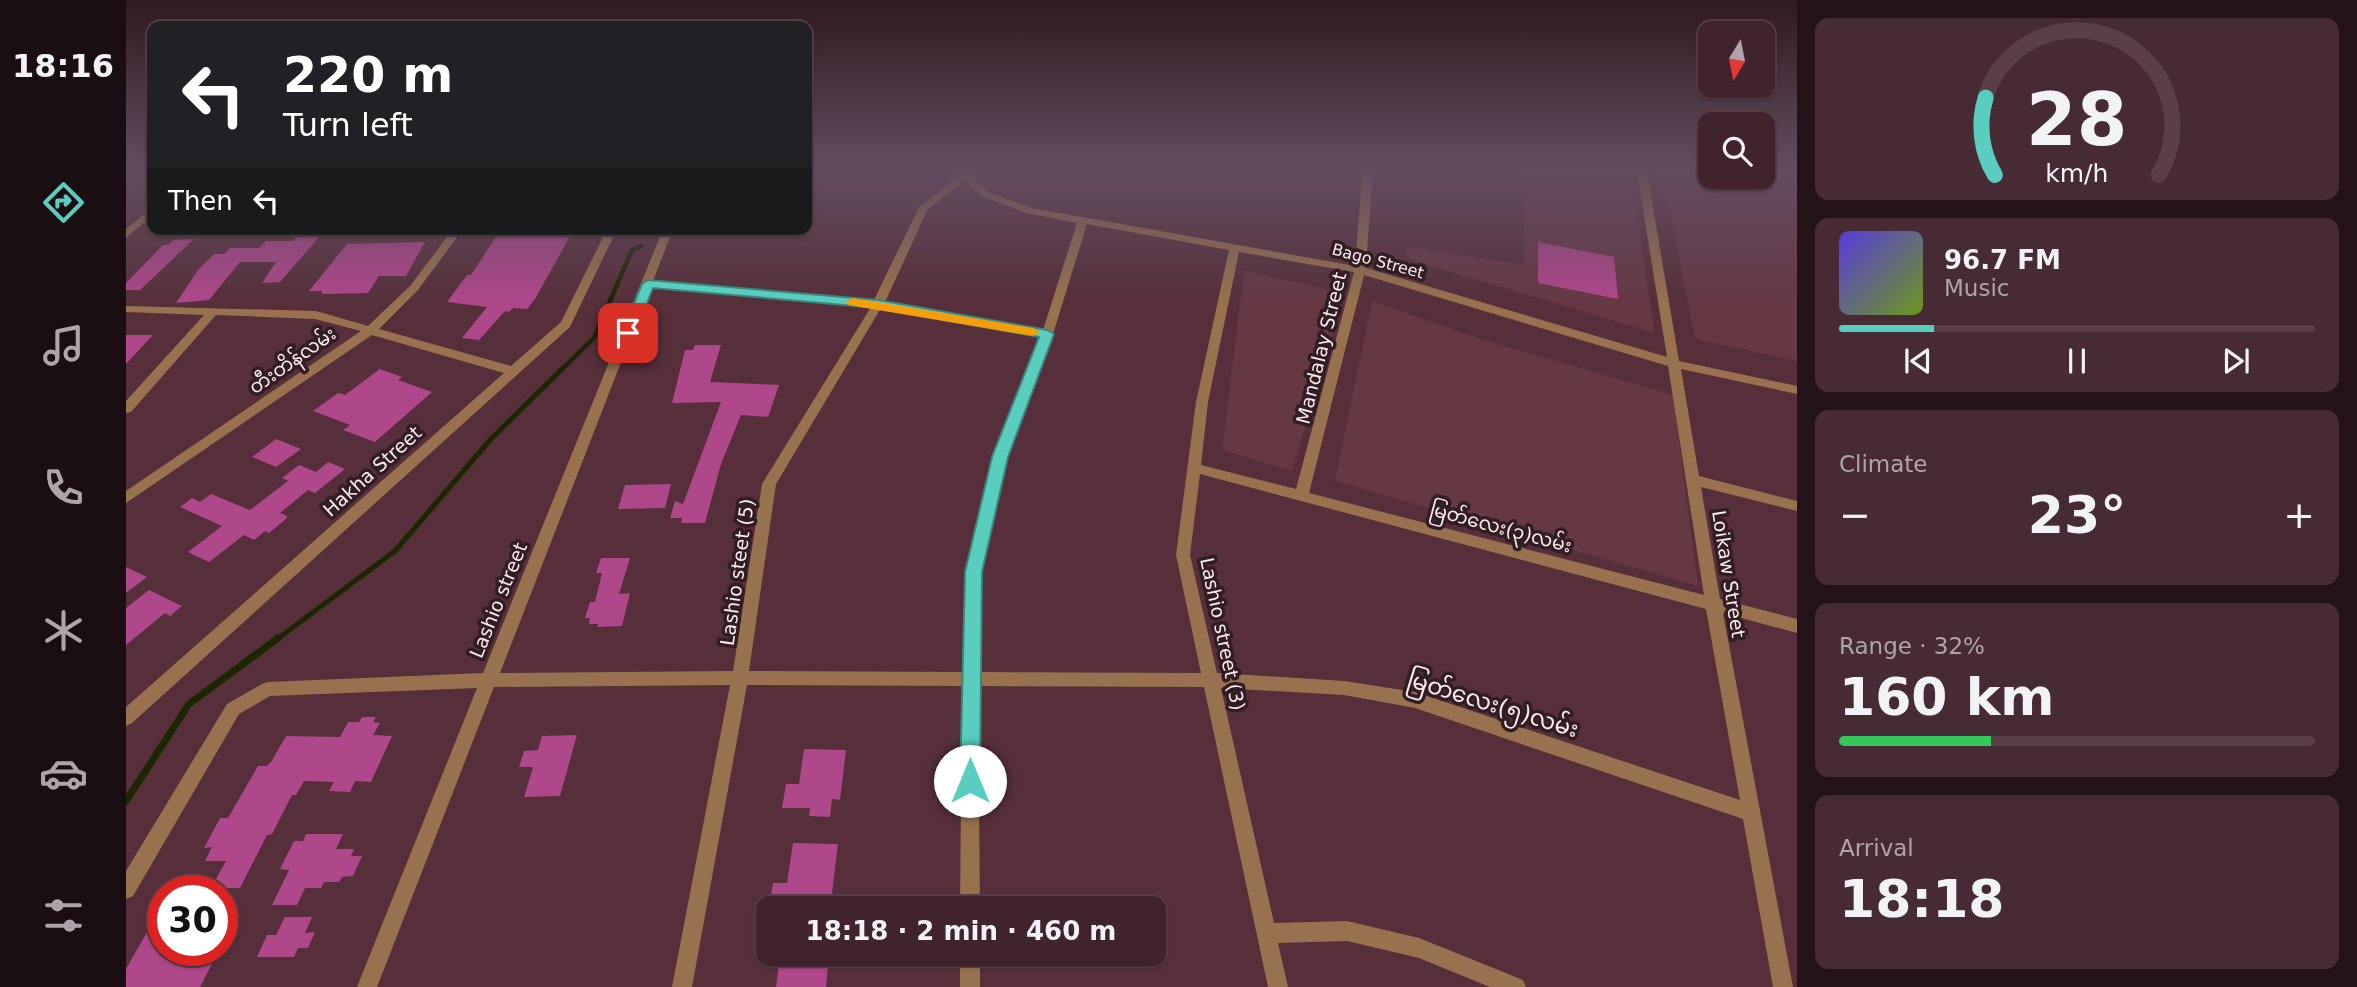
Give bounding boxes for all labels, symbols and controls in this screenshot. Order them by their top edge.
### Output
north arrow [1698,21,1774,98]
map controls [1698,21,1775,189]
text: 18:16 [12,47,114,85]
text: 220 m [283,47,453,104]
icon: left [168,49,259,140]
text: 28 [2026,77,2128,162]
text: Turn left [283,106,413,144]
button: search [1698,112,1775,189]
text: km/h [2045,159,2109,188]
icon: directions [39,178,88,227]
icon: left [247,182,285,220]
text: Then [168,186,233,216]
street label: Bago Street [1330,240,1426,282]
text: 96.7 FM [1944,245,2061,275]
street label: Mandalay Street [1291,270,1351,426]
text: Music [1944,275,2009,301]
pin [598,303,658,363]
icon: arrive [609,314,647,352]
street label: တီးတိန်လမ်း [243,320,343,402]
icon: music [39,321,88,370]
icon: previous [1899,342,1937,380]
icon: pause [2058,342,2096,380]
icon: next [2217,342,2255,380]
street label: Hakha Street [318,421,426,521]
text: Climate [1839,451,1928,477]
icon: phone [39,463,88,512]
text: 23° [2028,485,2126,545]
text: − [1839,493,1871,537]
text: + [2283,493,2315,537]
street label: မြတ်လေး(၃)လမ်း [1427,495,1575,561]
street label: Lashio steet (5) [716,497,758,647]
street label: Loikaw Street [1708,509,1750,639]
street label: Lashio street [465,539,531,661]
street label: Lashio street (3) [1196,556,1250,712]
icon: climate [39,606,88,655]
text: Range · 32% [1839,633,1985,659]
street label: မြတ်လေး(၅)လမ်း [1403,663,1583,748]
text: 160 km [1839,667,2054,727]
position arrow [933,744,1007,818]
icon: car [39,749,88,798]
text: Arrival [1839,835,1914,861]
text: 18:18 [1839,869,2005,929]
speed limit sign: 30 [147,875,238,966]
icon: filters [39,891,88,940]
text: 18:18 · 2 min · 460 m [806,916,1116,946]

